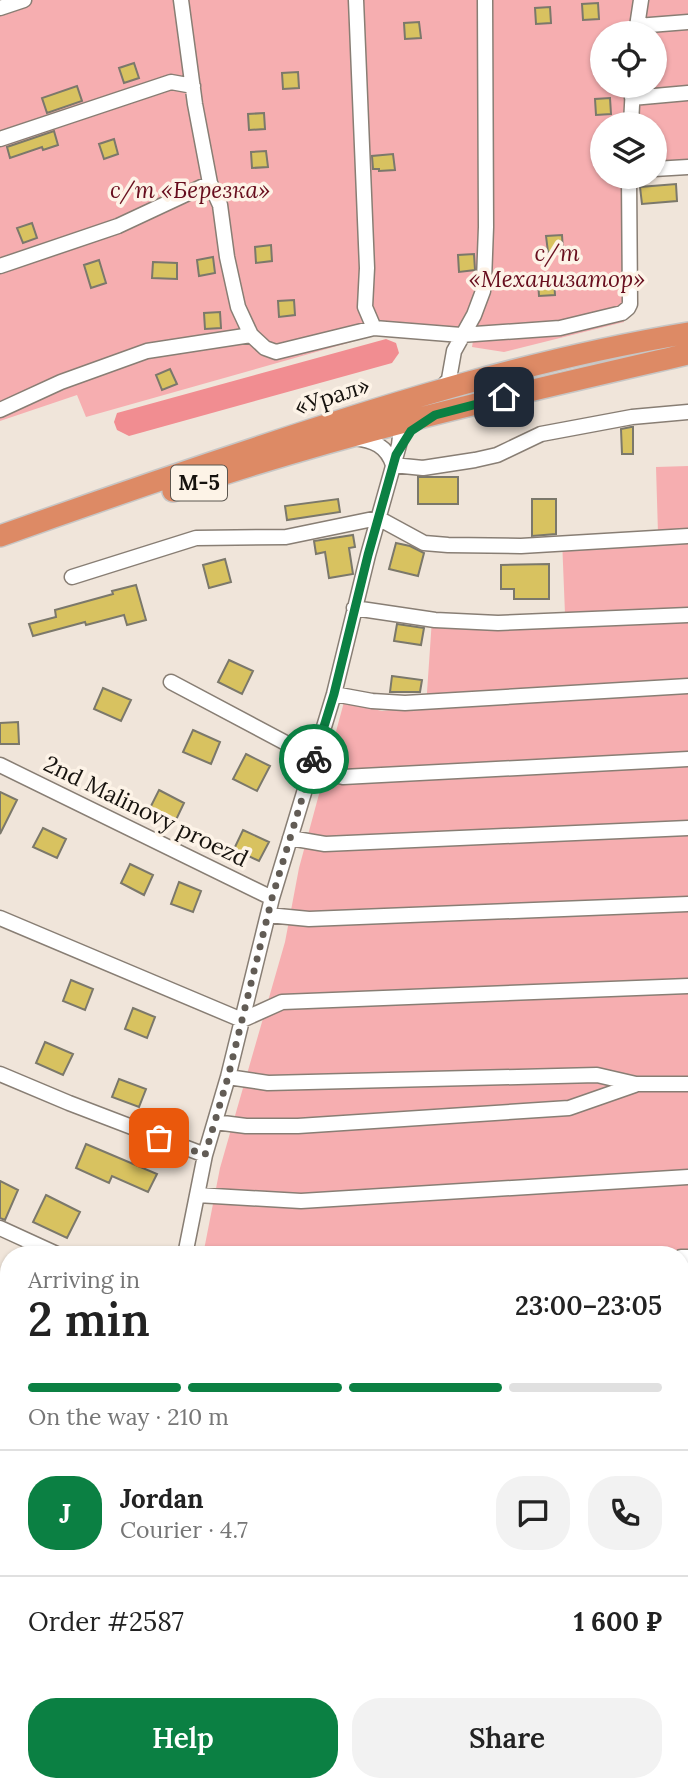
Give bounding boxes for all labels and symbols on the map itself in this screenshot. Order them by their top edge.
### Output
park label: с/т «Березка» [110,175,270,205]
park label: с/т «Механизатор» [469,238,645,293]
pin [474,367,534,427]
street label: «Урал» [290,370,373,421]
road number: М-5 [171,466,227,500]
courier [279,724,349,794]
street label: 2nd Malinovy proezd [39,748,253,873]
pin [129,1108,189,1168]

